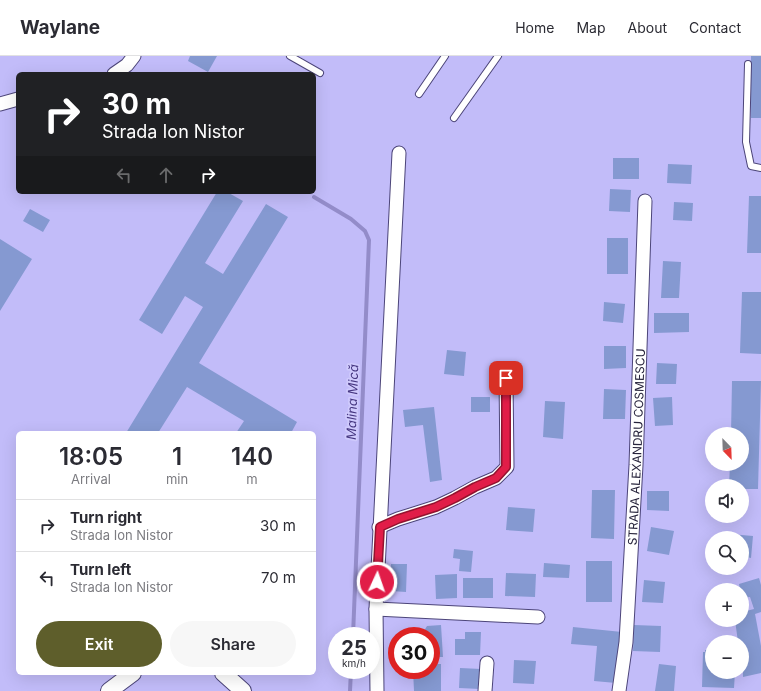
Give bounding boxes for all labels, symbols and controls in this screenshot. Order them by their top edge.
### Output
text: Waylane [20,16,100,39]
text: Home [515,19,554,36]
text: Map [576,19,606,36]
text: About [628,19,667,36]
text: Contact [689,19,741,36]
text: 30 m [102,87,171,121]
icon: right [36,88,88,140]
text: Strada Ion Nistor [102,121,245,142]
icon: left [113,164,135,186]
icon: ahead [155,164,177,186]
icon: right [197,164,219,186]
street label: STRADA ALEXANDRU COSMESCU [624,348,647,546]
pin [489,361,523,395]
water label: Malina Mică [343,364,361,440]
icon: arrive [495,367,517,389]
north arrow [705,427,749,471]
map controls [705,427,749,679]
text: 18:05 [59,442,123,471]
text: 1 [172,442,182,471]
text: 140 [231,442,273,471]
text: Arrival [71,471,111,487]
text: min [166,471,188,487]
text: m [246,471,258,487]
button: sound [705,479,749,523]
text: Turn right [70,508,142,527]
icon: right [36,515,58,537]
text: 30 m [260,516,296,535]
text: Strada Ion Nistor [70,527,173,543]
button: search [705,531,749,575]
text: Turn left [70,560,131,579]
position arrow [356,561,398,603]
icon: left [36,567,58,589]
text: 70 m [261,568,296,587]
text: Strada Ion Nistor [70,579,173,595]
button: + [705,583,749,627]
button: Exit [36,621,162,667]
button: Share [170,621,296,667]
speed limit sign: 30 [388,627,440,679]
button: − [705,635,749,679]
text: 25 [341,636,367,660]
text: km/h [342,657,366,669]

